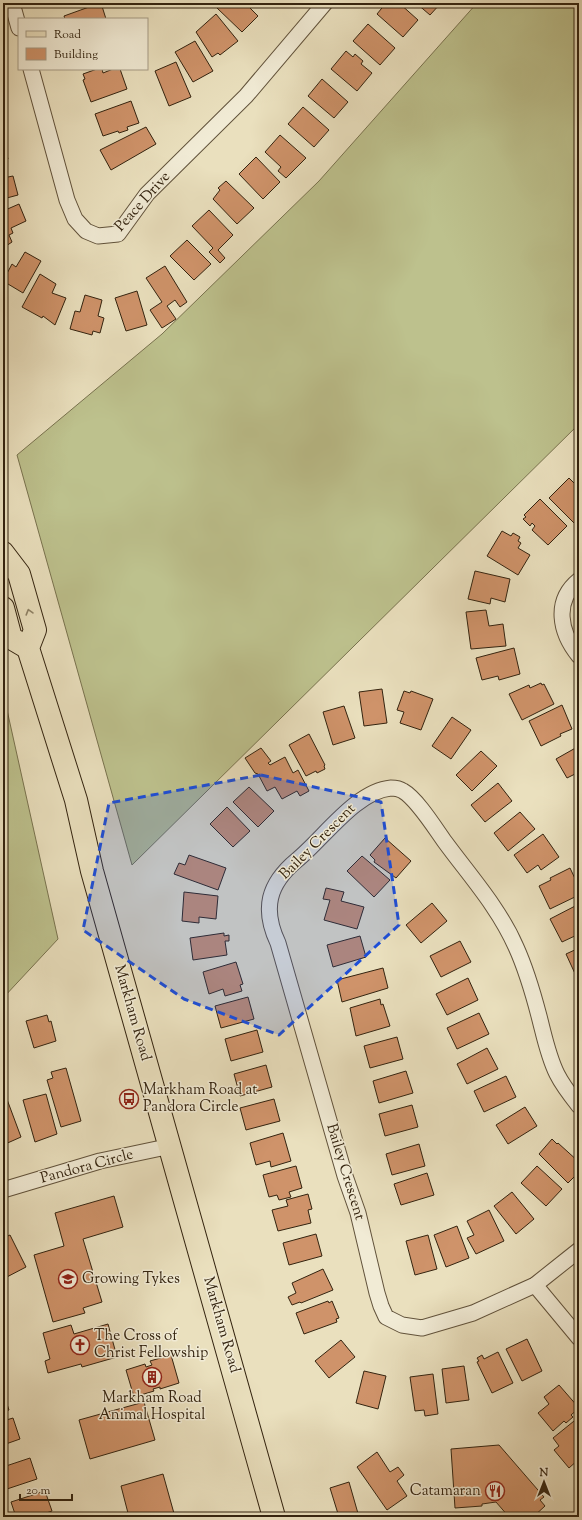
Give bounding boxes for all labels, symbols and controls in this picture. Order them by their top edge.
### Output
legend [18,18,148,70]
text: Road [54,26,81,44]
text: Building [54,46,98,64]
street label: Peace Drive [110,167,176,237]
one-way arrow [25,608,34,615]
street label: Bailey Crescent [275,799,361,885]
street label: Markham Road [108,962,156,1064]
place label: Markham Road at Pandora Circle [143,1080,257,1118]
bus stop icon: Markham Road at Pandora Circle [118,1088,140,1110]
street label: Bailey Crescent [320,1121,370,1223]
street label: Pandora Circle [38,1144,136,1190]
school or university icon: Growing Tykes [57,1268,79,1290]
place label: Growing Tykes [82,1269,180,1290]
street label: Markham Road [197,1274,245,1376]
place label: The Cross of Christ Fellowship [94,1326,208,1364]
church icon: The Cross of Christ Fellowship [69,1334,91,1356]
building icon: Markham Road Animal Hospital [141,1366,163,1388]
place label: Markham Road Animal Hospital [99,1388,205,1426]
north arrow [524,1462,564,1502]
text: N [539,1465,549,1481]
scale bar [20,1476,72,1502]
restaurant icon: Catamaran [484,1480,506,1502]
place label: Catamaran [410,1481,481,1502]
text: 20 m [26,1482,51,1500]

